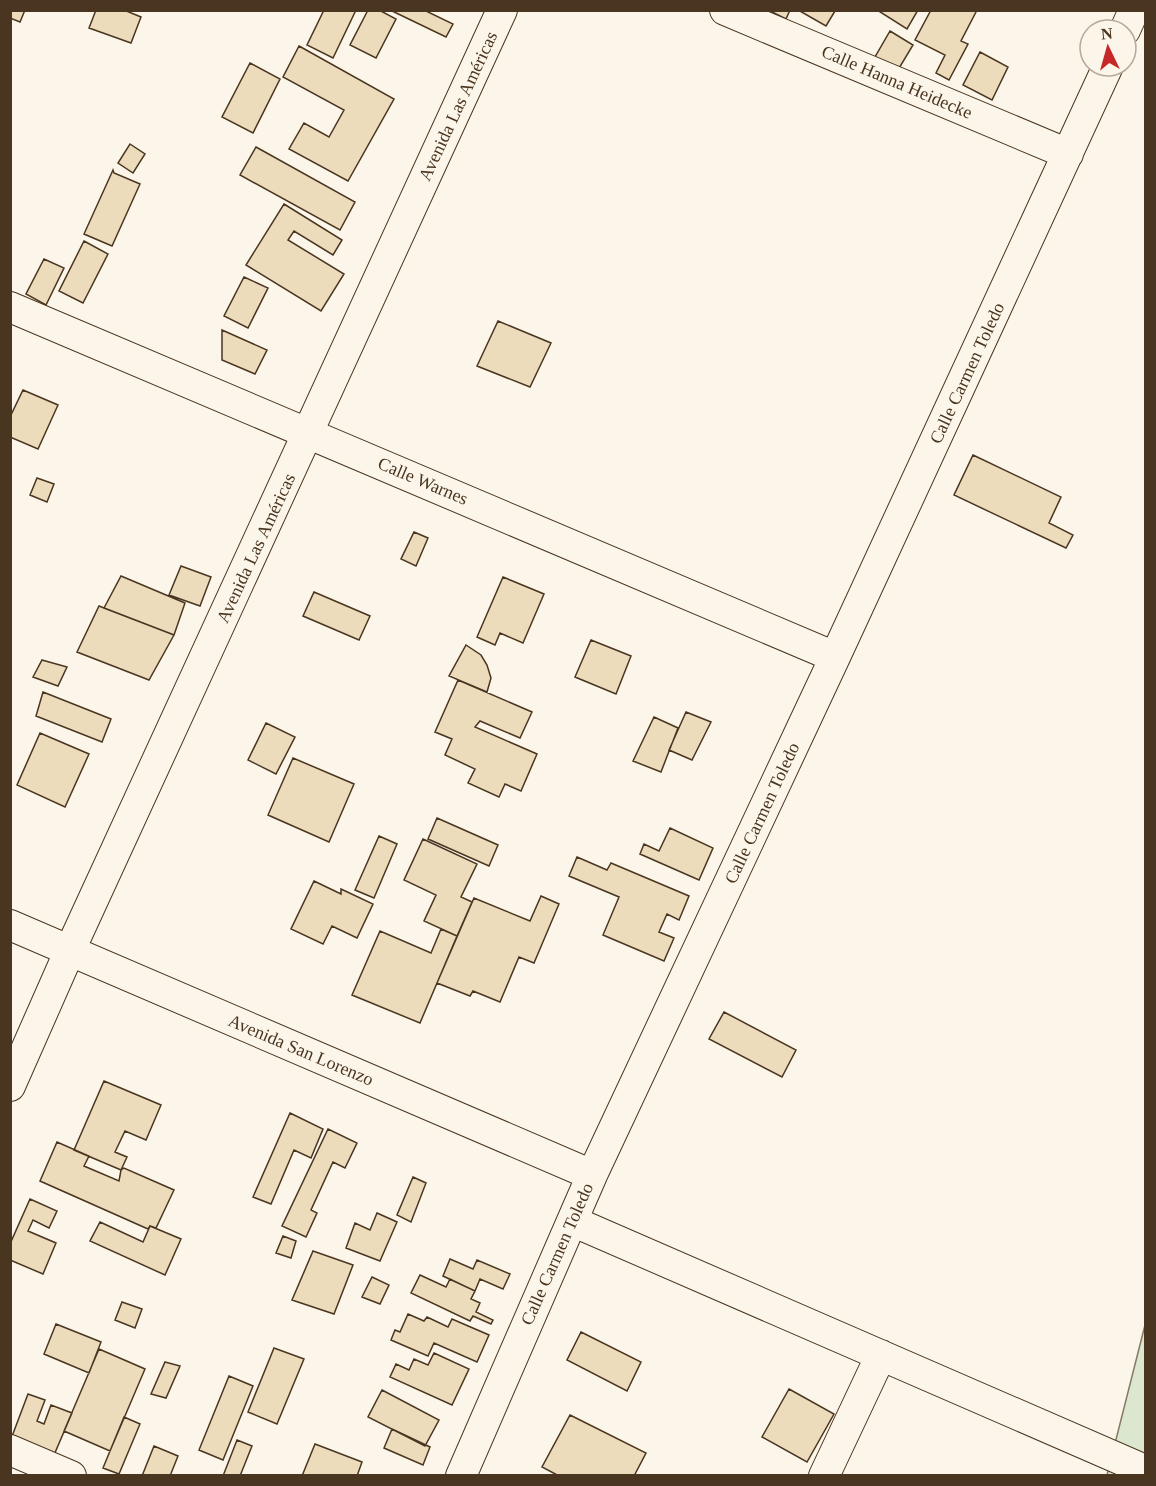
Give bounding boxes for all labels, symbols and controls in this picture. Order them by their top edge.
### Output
north arrow [1078,18,1138,78]
text: N [1100,25,1114,43]
street label: Avenida Las Américas [415,28,501,184]
street label: Calle Hanna Heidecke [819,41,975,123]
street label: Calle Carmen Toledo [926,299,1008,447]
street label: Calle Warnes [375,453,471,509]
street label: Avenida Las Américas [213,470,299,626]
street label: Calle Carmen Toledo [721,739,803,887]
street label: Avenida San Lorenzo [225,1010,377,1090]
street label: Calle Carmen Toledo [517,1180,597,1328]

